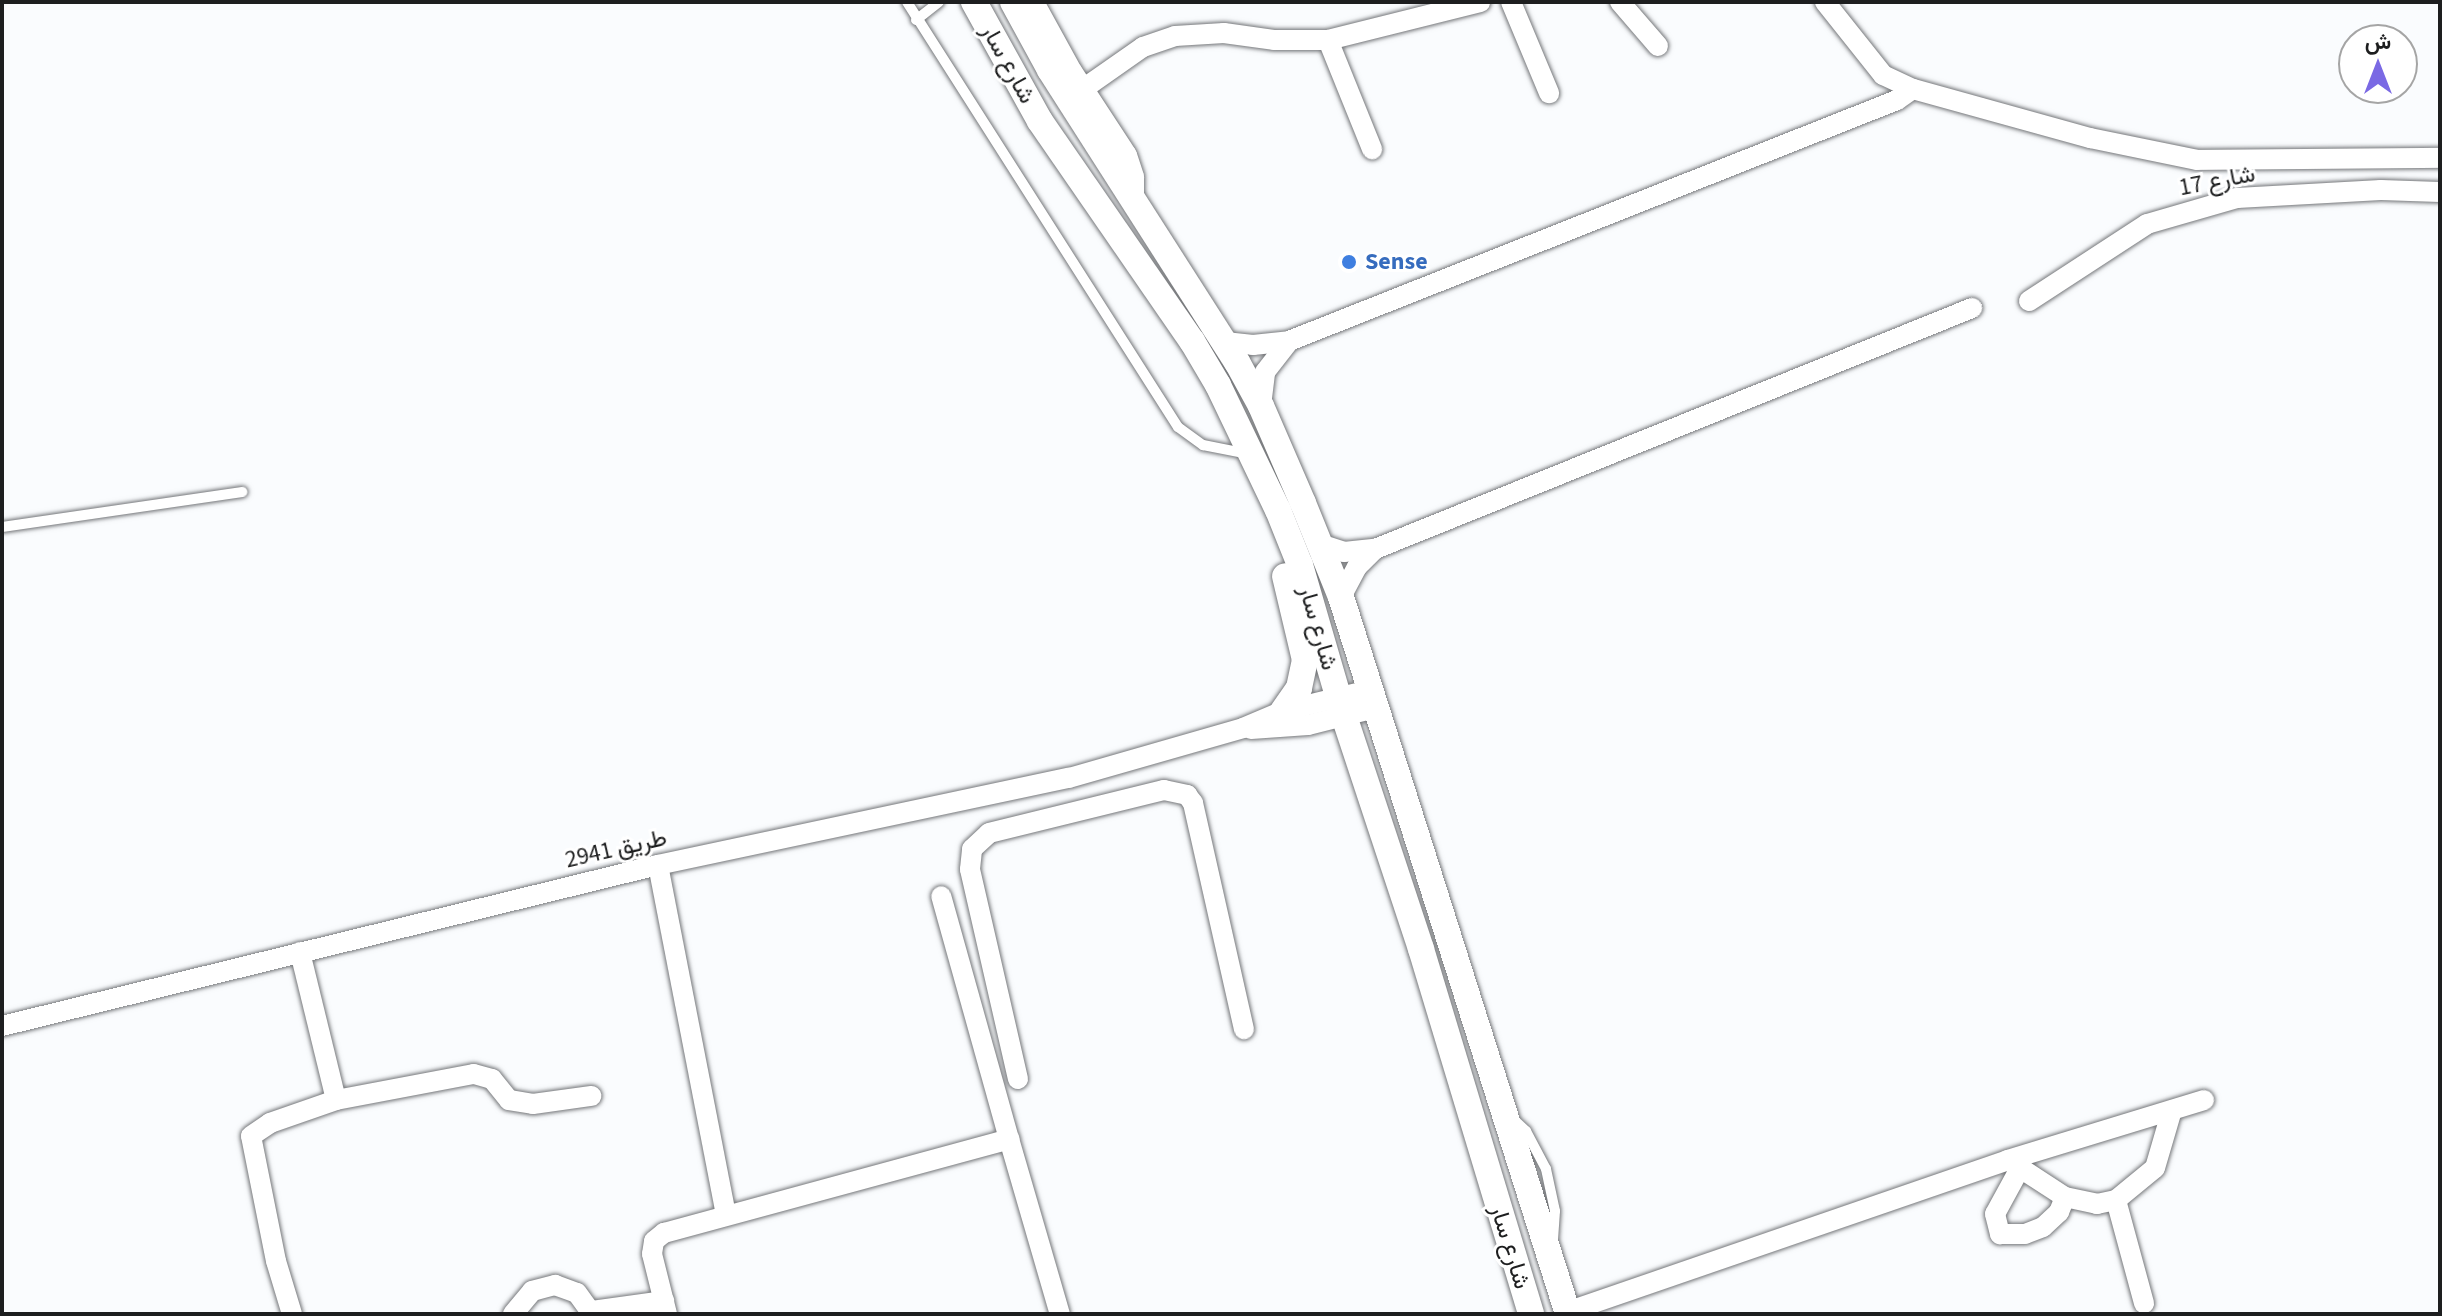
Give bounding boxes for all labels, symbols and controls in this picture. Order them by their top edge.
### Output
street label: شارع سار [974,19,1042,109]
north arrow [2338,24,2418,104]
text: ش [2365,26,2391,58]
street label: شارع 17 [2176,160,2258,202]
place label: Sense [1365,248,1428,276]
marker: Sense [1340,253,1358,271]
street label: شارع سار [1292,582,1344,674]
street label: طريق 2941 [562,823,670,875]
street label: شارع سار [1484,1201,1536,1293]

